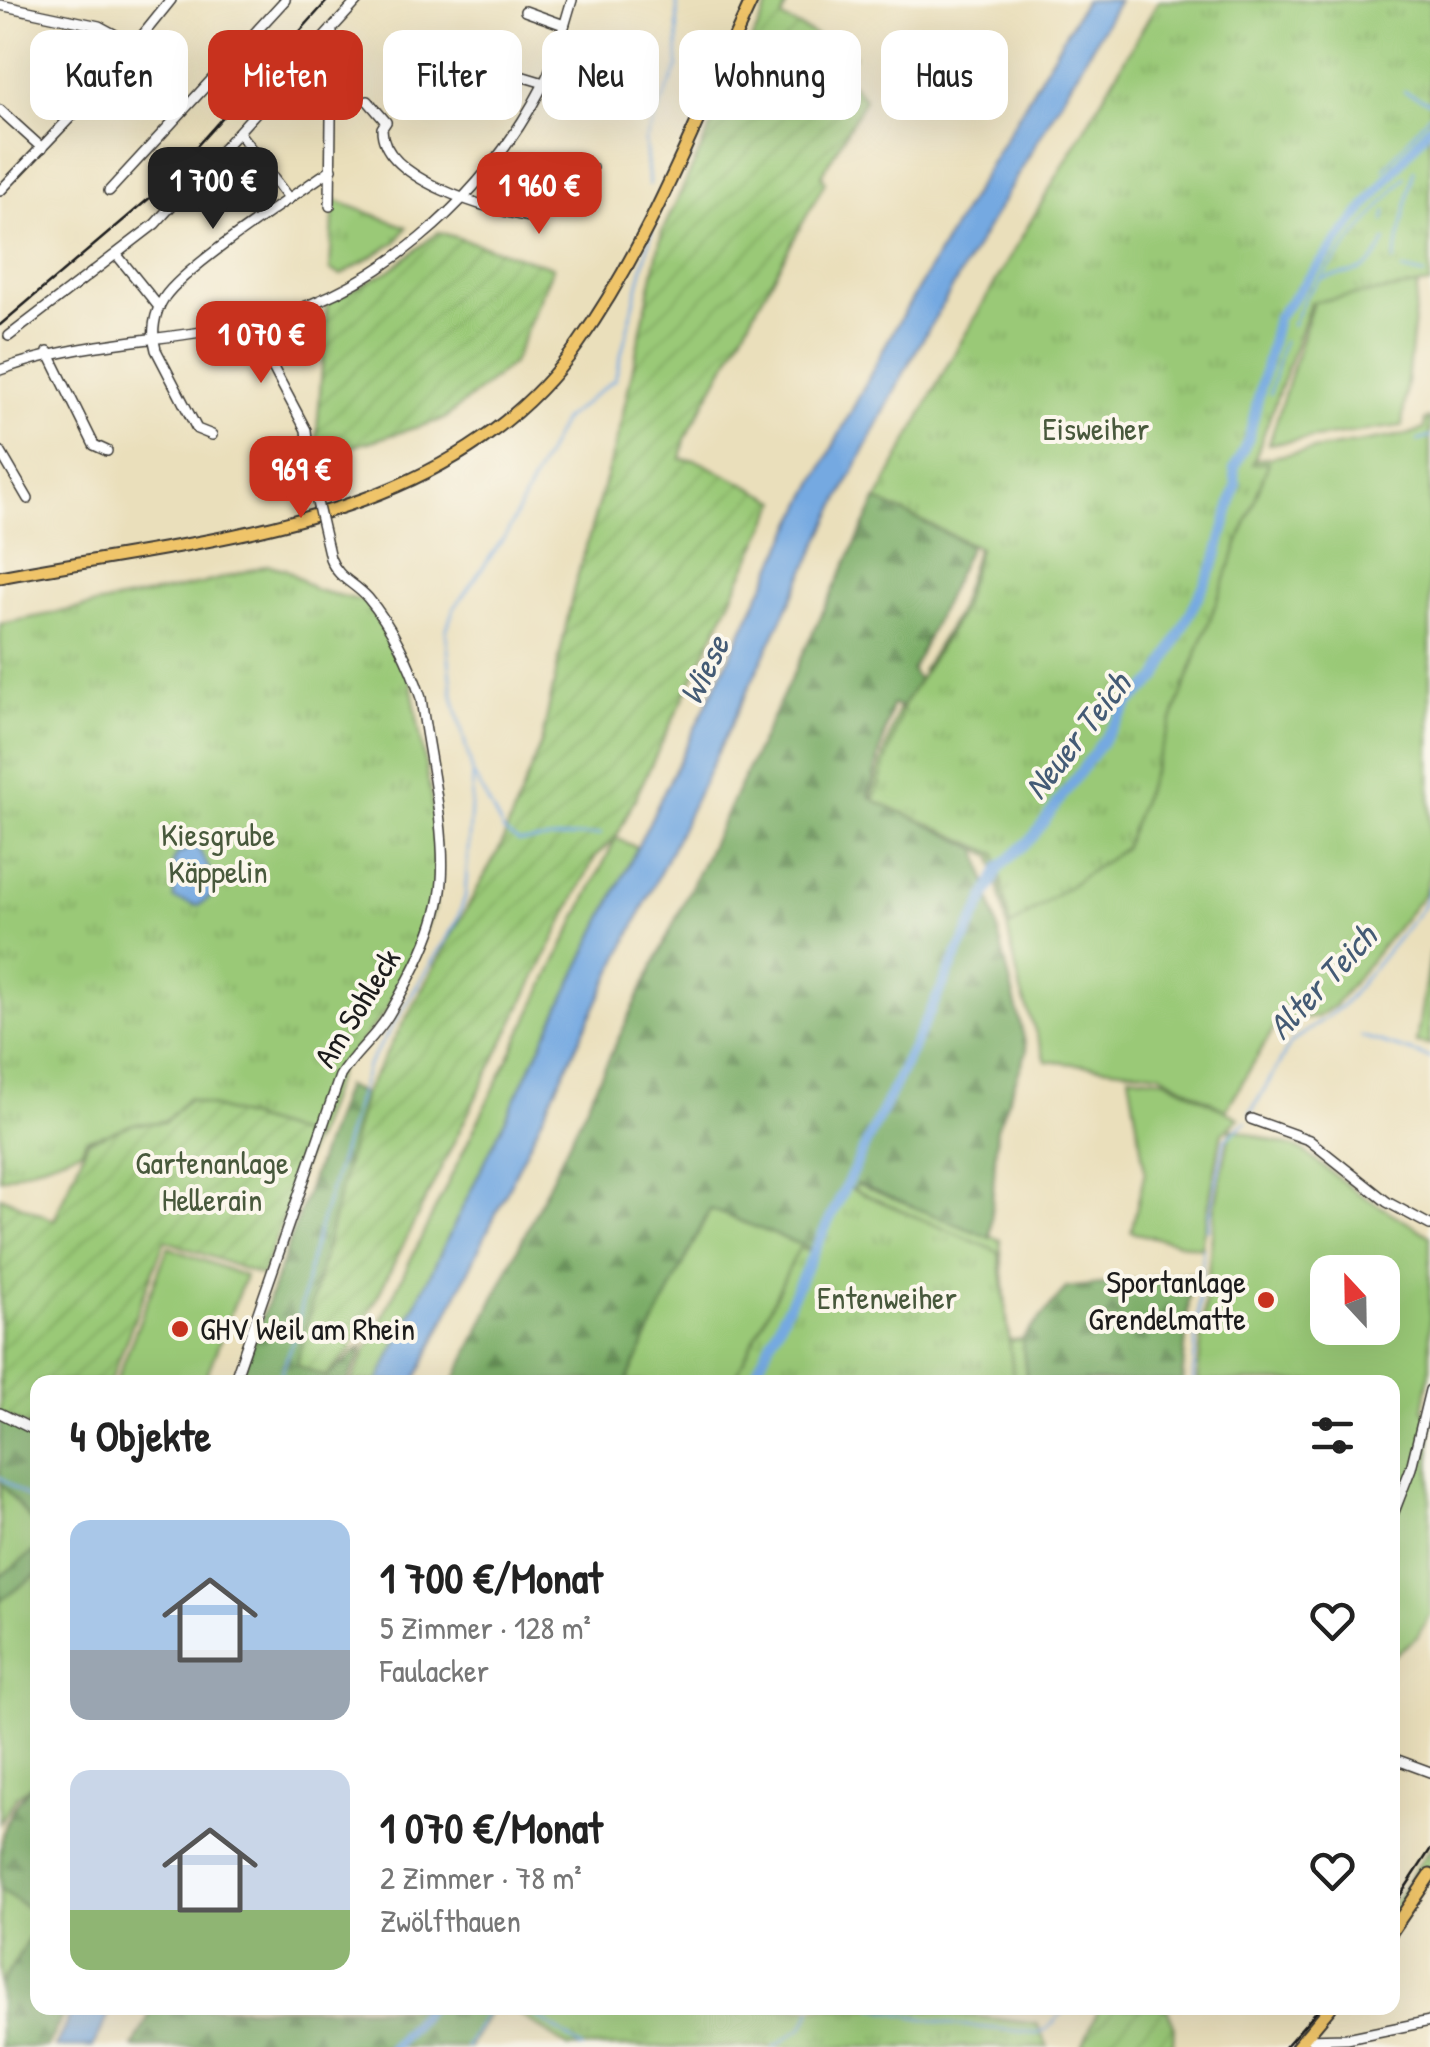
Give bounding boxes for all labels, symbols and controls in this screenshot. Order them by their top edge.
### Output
chip: Kaufen [30,30,188,120]
chip: Mieten [208,30,363,120]
chip: Filter [383,30,522,120]
chip: Neu [542,30,659,120]
chip: Wohnung [679,30,861,120]
chip: Haus [881,30,1008,120]
pin: 1 700 € [121,147,305,232]
pin: 1 960 € [447,152,631,237]
text: 1 700 € [170,158,256,201]
text: 1 960 € [499,163,579,206]
pin: 1 070 € [169,301,353,386]
text: 1 070 € [218,312,304,355]
park label: Eisweiher [1043,407,1149,450]
pin: 969 € [231,436,371,521]
text: 969 € [271,447,331,490]
water label: Wiese [667,626,741,712]
water label: Neuer Teich [1012,661,1142,809]
park label: Kiesgrube Käppelin [161,813,275,893]
water label: Alter Teich [1257,913,1388,1049]
street label: Am Sohleck [303,940,410,1075]
park label: Gartenanlage Hellerain [135,1141,289,1221]
north arrow [1310,1255,1400,1345]
map controls [1310,1255,1400,1345]
place label: Sportanlage Grendelmatte [1088,1260,1246,1340]
park label: Entenweiher [817,1276,957,1319]
marker: Sportanlage Grendelmatte [1255,1289,1277,1311]
place label: GHV Weil am Rhein [200,1307,415,1350]
marker: GHV Weil am Rhein [169,1318,191,1340]
text: 4 Objekte [70,1407,211,1464]
icon: filters [1305,1408,1360,1463]
text: 1 700 €/Monat [380,1549,603,1606]
icon: home [150,1560,270,1680]
icon: heart [1305,1593,1360,1648]
text: 5 Zimmer · 128 m² [380,1606,591,1649]
text: Faulacker [380,1649,489,1692]
text: 1 070 €/Monat [380,1799,603,1856]
icon: home [150,1810,270,1930]
icon: heart [1305,1843,1360,1898]
text: 2 Zimmer · 78 m² [380,1856,582,1899]
text: Zwölfthauen [380,1899,521,1942]

